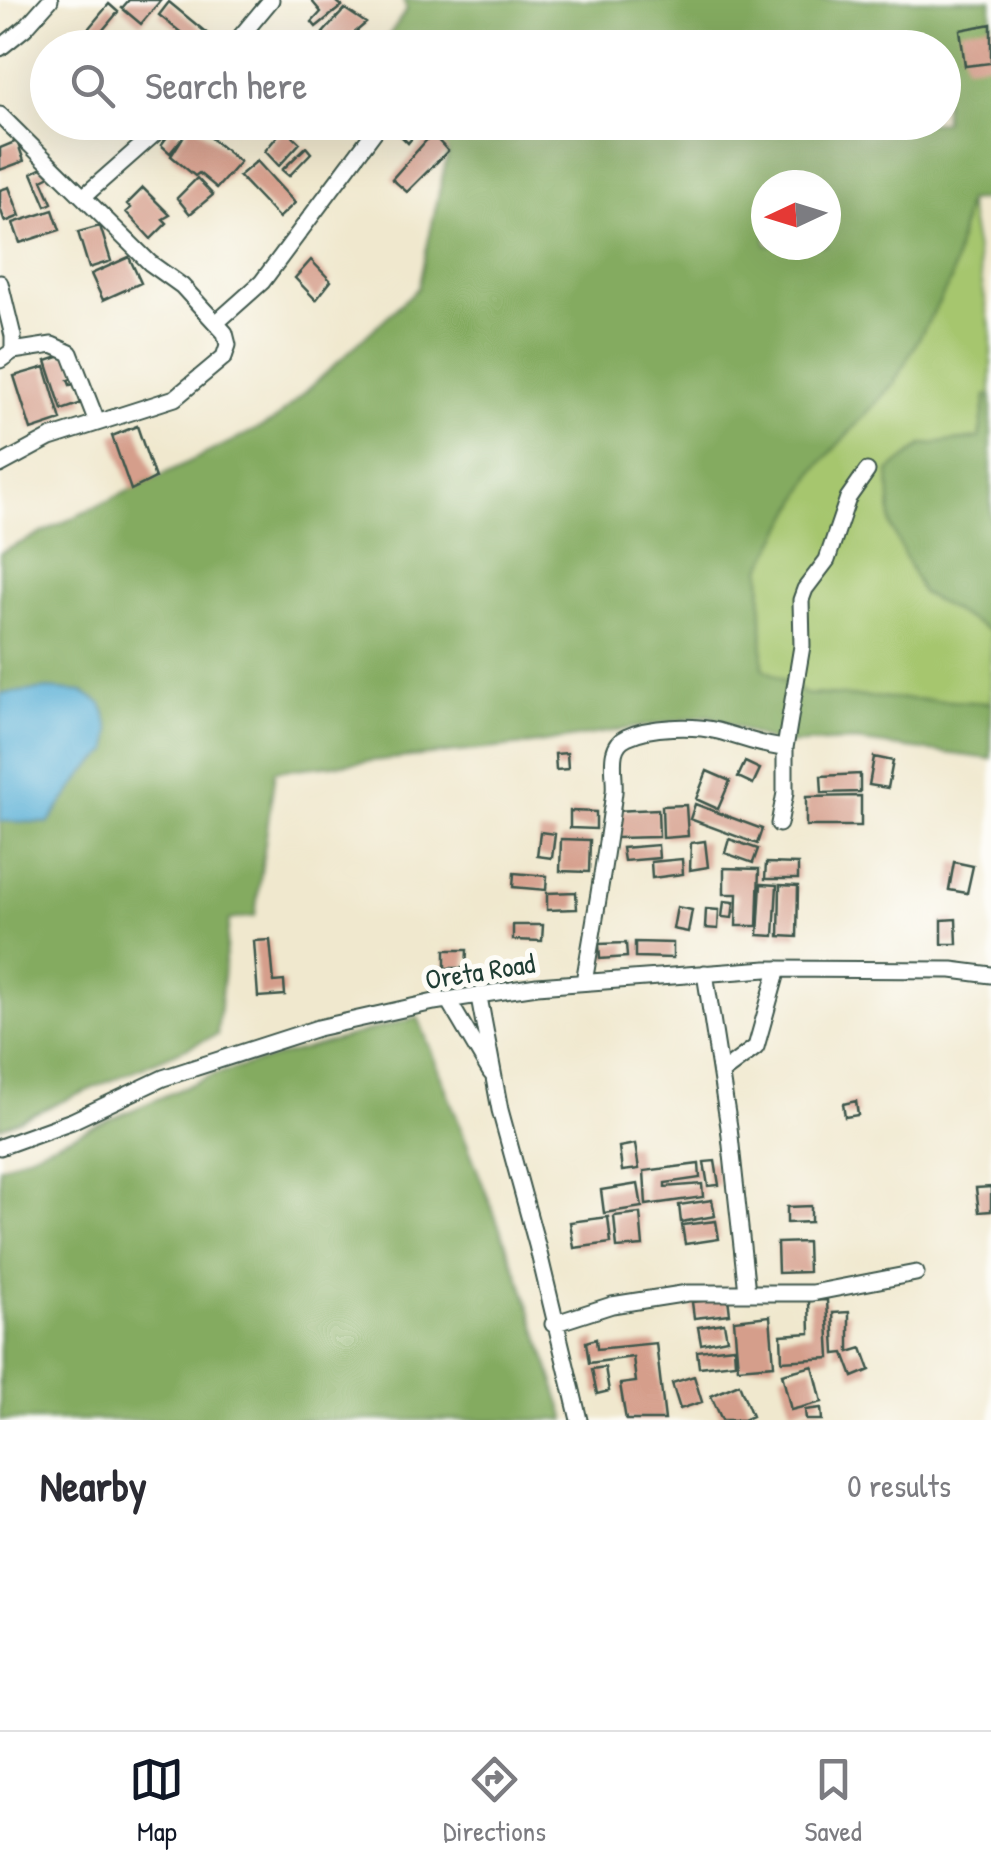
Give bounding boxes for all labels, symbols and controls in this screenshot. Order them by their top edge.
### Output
search box [30,30,961,140]
icon: search [65,58,120,113]
text: Search here [145,59,307,111]
north arrow [751,170,841,260]
street label: Oreta Road [422,944,538,998]
text: Nearby [40,1457,147,1514]
text: 0 results [847,1464,951,1507]
tab: Map [129,1752,184,1850]
tab: Directions [443,1752,546,1850]
tab: Saved [805,1752,862,1850]

